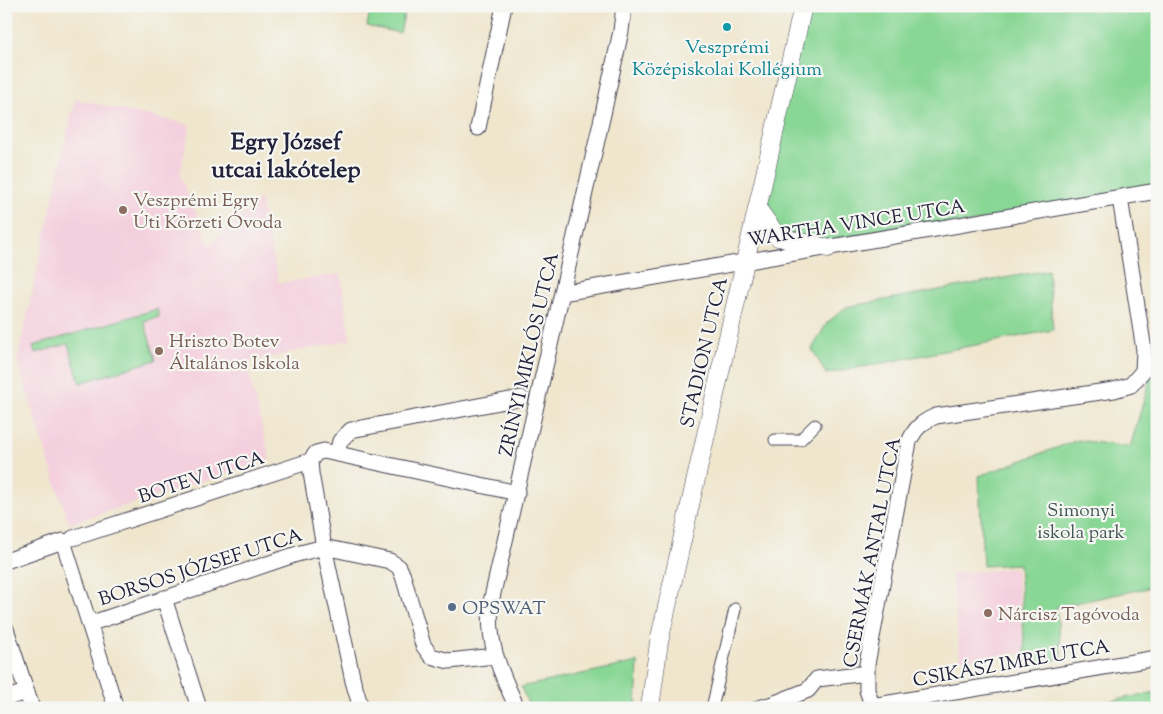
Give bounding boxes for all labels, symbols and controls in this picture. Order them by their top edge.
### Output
marker: Veszprémi Középiskolai Kollégium [721,21,733,33]
place label: Veszprémi Középiskolai Kollégium [632,35,822,84]
district label: Egry József utcai lakótelep [211,126,361,188]
place label: Veszprémi Egry Úti Körzeti Óvoda [133,188,282,237]
street label: WARTHA VINCE UTCA [746,194,968,255]
marker: Veszprémi Egry Úti Körzeti Óvoda [117,204,129,216]
street label: ZRÍNYI MIKLÓS UTCA [494,249,567,459]
street label: STADION UTCA [675,274,736,430]
place label: Hriszto Botev Általános Iskola [169,329,300,378]
marker: Hriszto Botev Általános Iskola [153,345,165,357]
street label: CSERMÁK ANTAL UTCA [838,434,909,670]
street label: BOTEV UTCA [135,445,269,511]
park label: Simonyi iskola park [1037,498,1125,547]
street label: BORSOS JÓZSEF UTCA [95,522,307,614]
place label: OPSWAT [462,596,546,623]
marker: OPSWAT [446,601,458,613]
place label: Nárcisz Tagóvoda [998,602,1140,629]
marker: Nárcisz Tagóvoda [982,607,994,619]
street label: CSIKÁSZ IMRE UTCA [911,634,1113,695]

